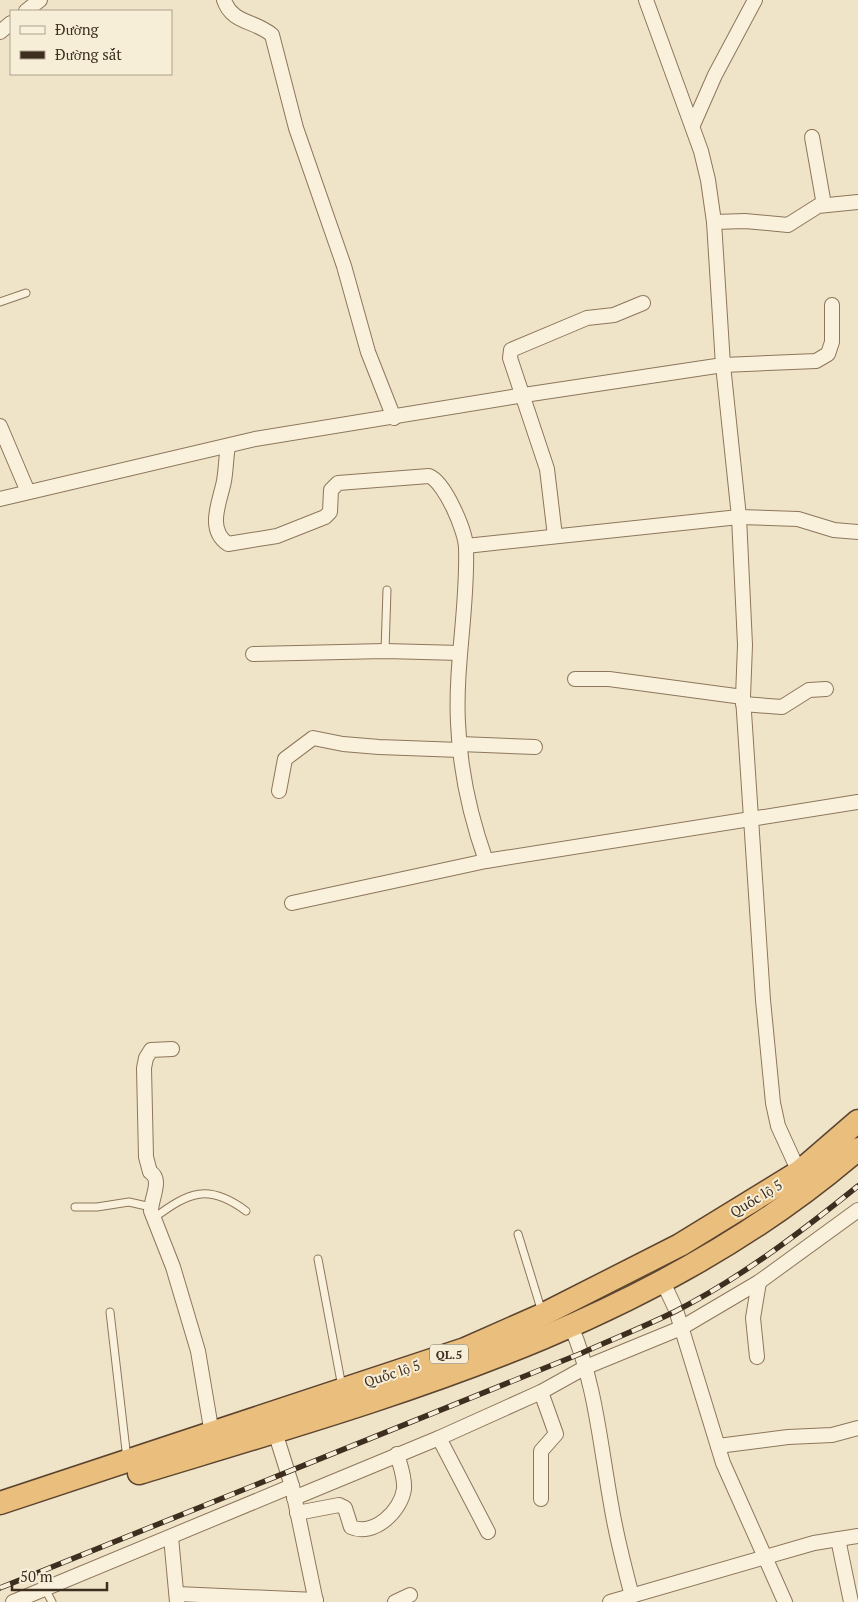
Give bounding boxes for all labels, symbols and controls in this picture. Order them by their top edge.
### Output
legend [10,10,172,75]
text: Đường [55,19,100,39]
text: Đường sắt [55,44,122,64]
street label: Quốc lộ 5 [726,1175,786,1221]
road number: QL.5 [430,1345,468,1364]
street label: Quốc lộ 5 [361,1355,423,1391]
scale bar [12,1560,108,1592]
text: 50 m [20,1566,53,1586]

